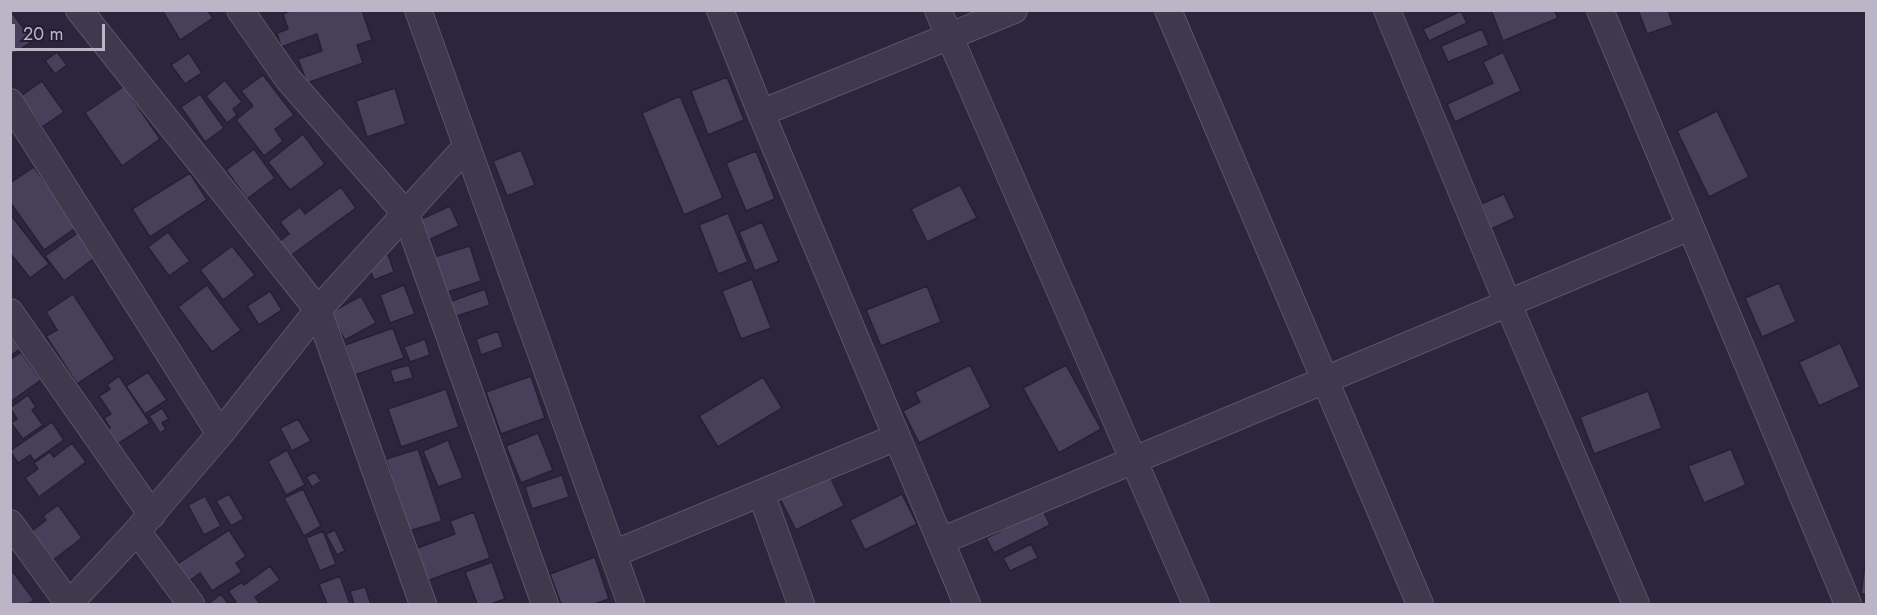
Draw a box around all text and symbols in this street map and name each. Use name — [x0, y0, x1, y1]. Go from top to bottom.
scale bar — [15, 12, 108, 50]
text: 20 m — [23, 21, 63, 47]

